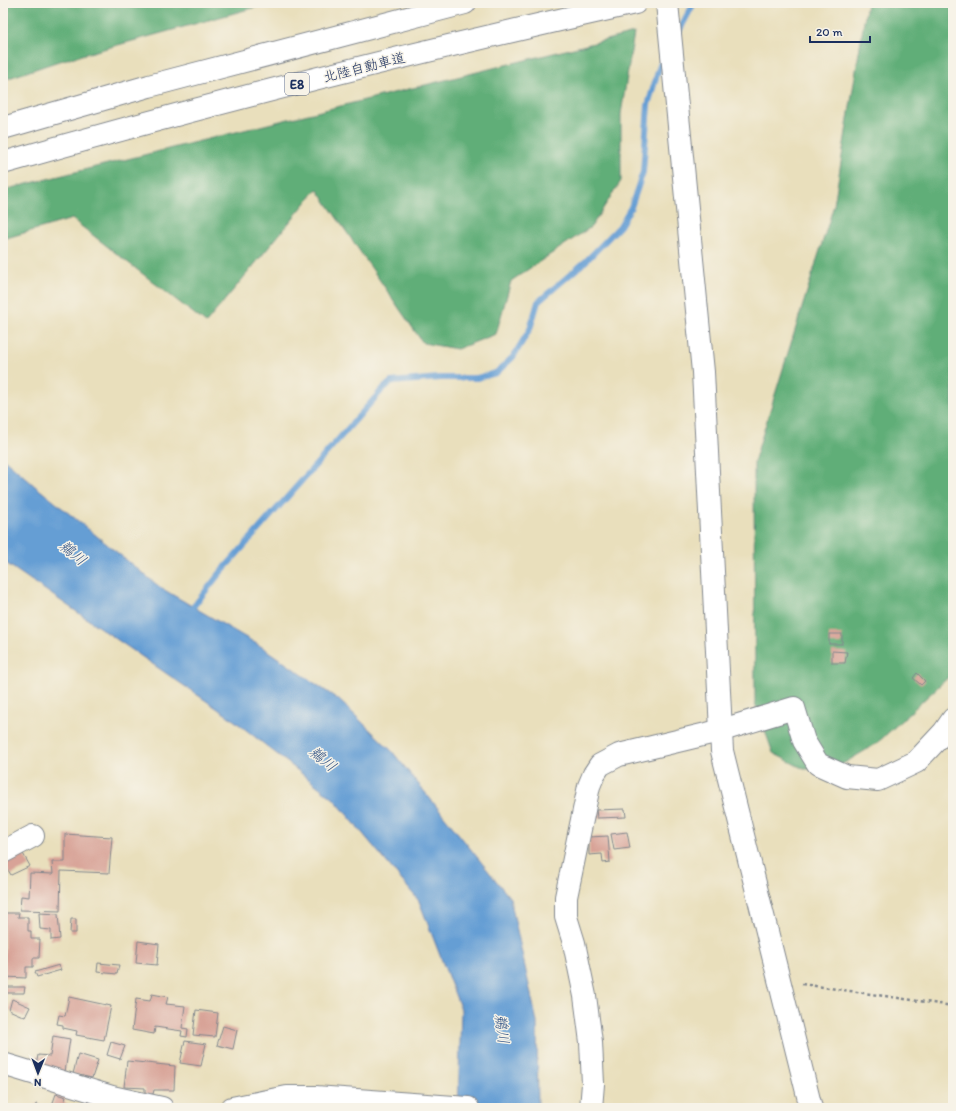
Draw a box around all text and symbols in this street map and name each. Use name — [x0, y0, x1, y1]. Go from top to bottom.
scale bar — [810, 18, 870, 44]
text: 20 m — [816, 25, 843, 39]
street label: 北陸自動車道 — [321, 49, 407, 86]
road number: E8 — [285, 73, 309, 95]
water label: 鵜川 — [56, 536, 90, 570]
water label: 鵜川 — [306, 742, 340, 776]
water label: 鵜川 — [491, 1013, 513, 1045]
north arrow — [18, 1053, 58, 1093]
text: N — [34, 1076, 42, 1089]

